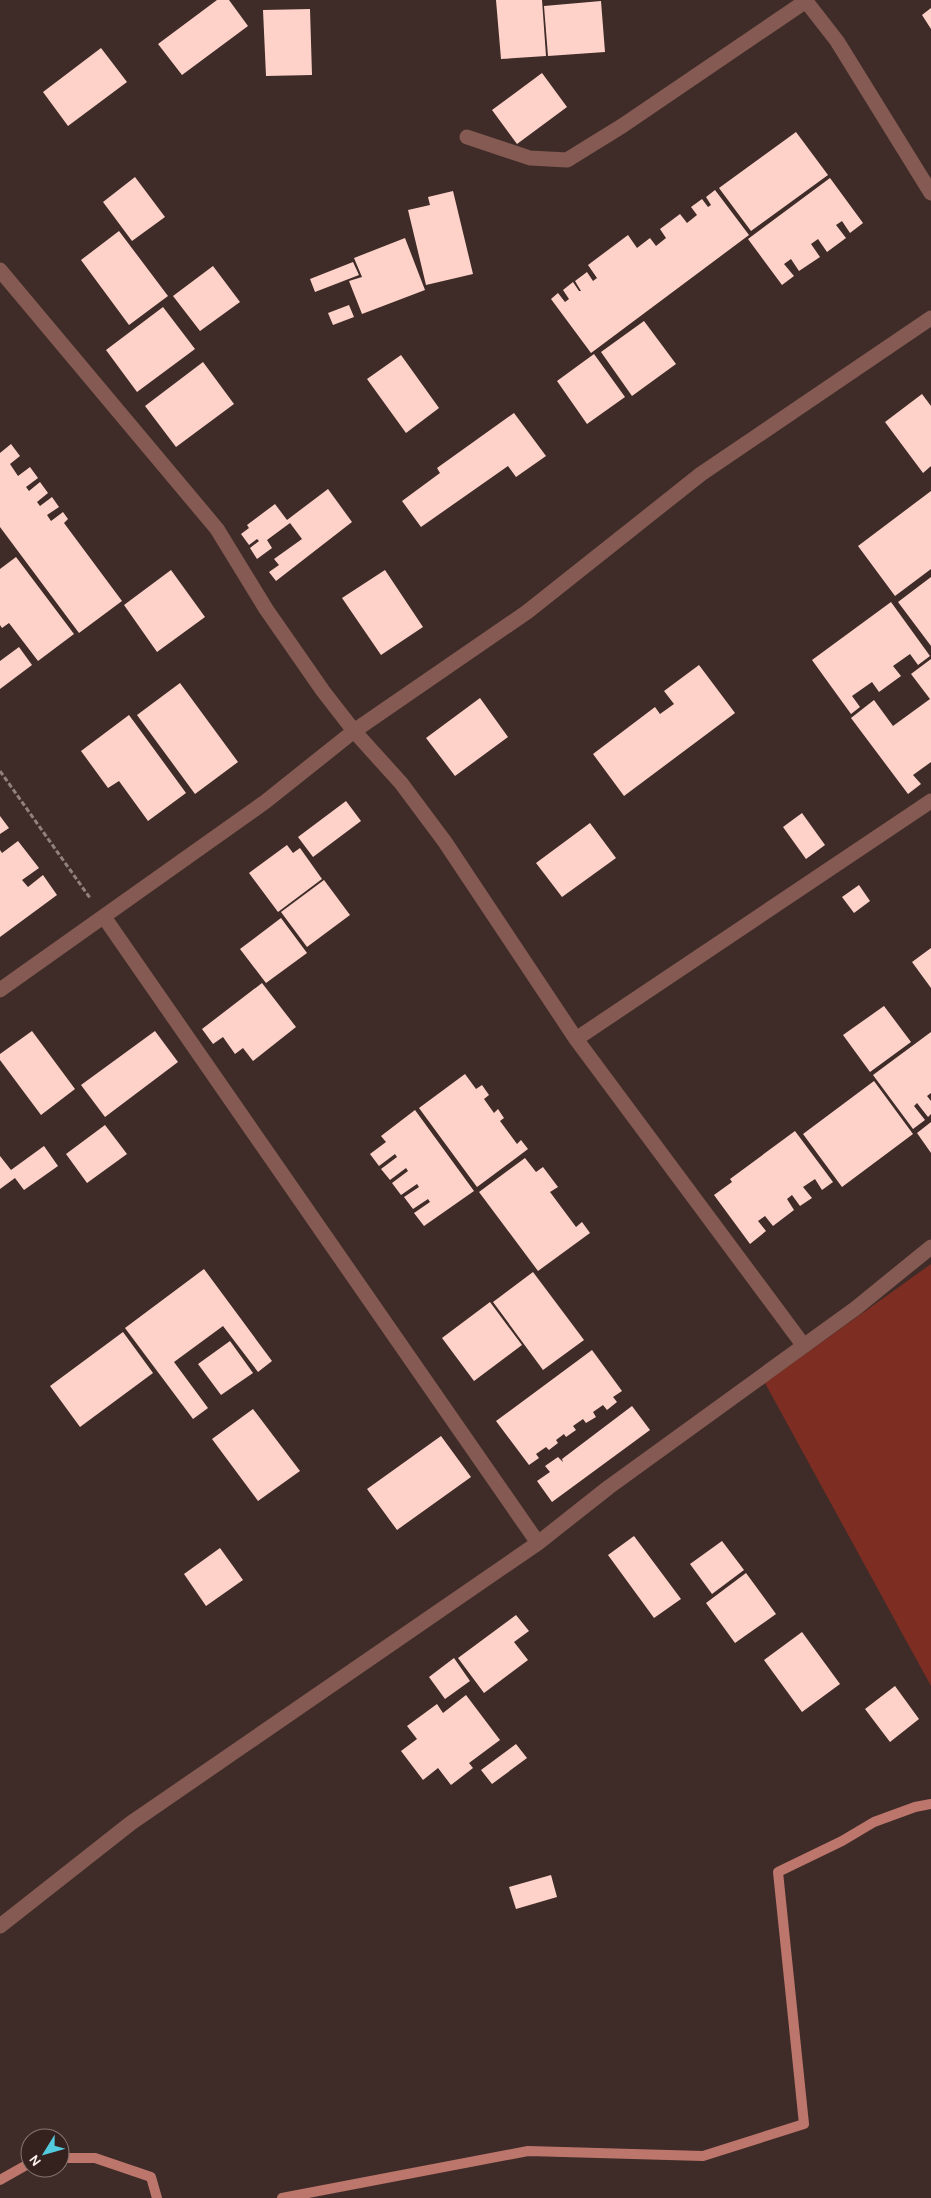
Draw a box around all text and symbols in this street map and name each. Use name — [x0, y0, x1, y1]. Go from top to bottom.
north arrow — [20, 2128, 70, 2178]
text: N — [25, 2151, 45, 2170]

